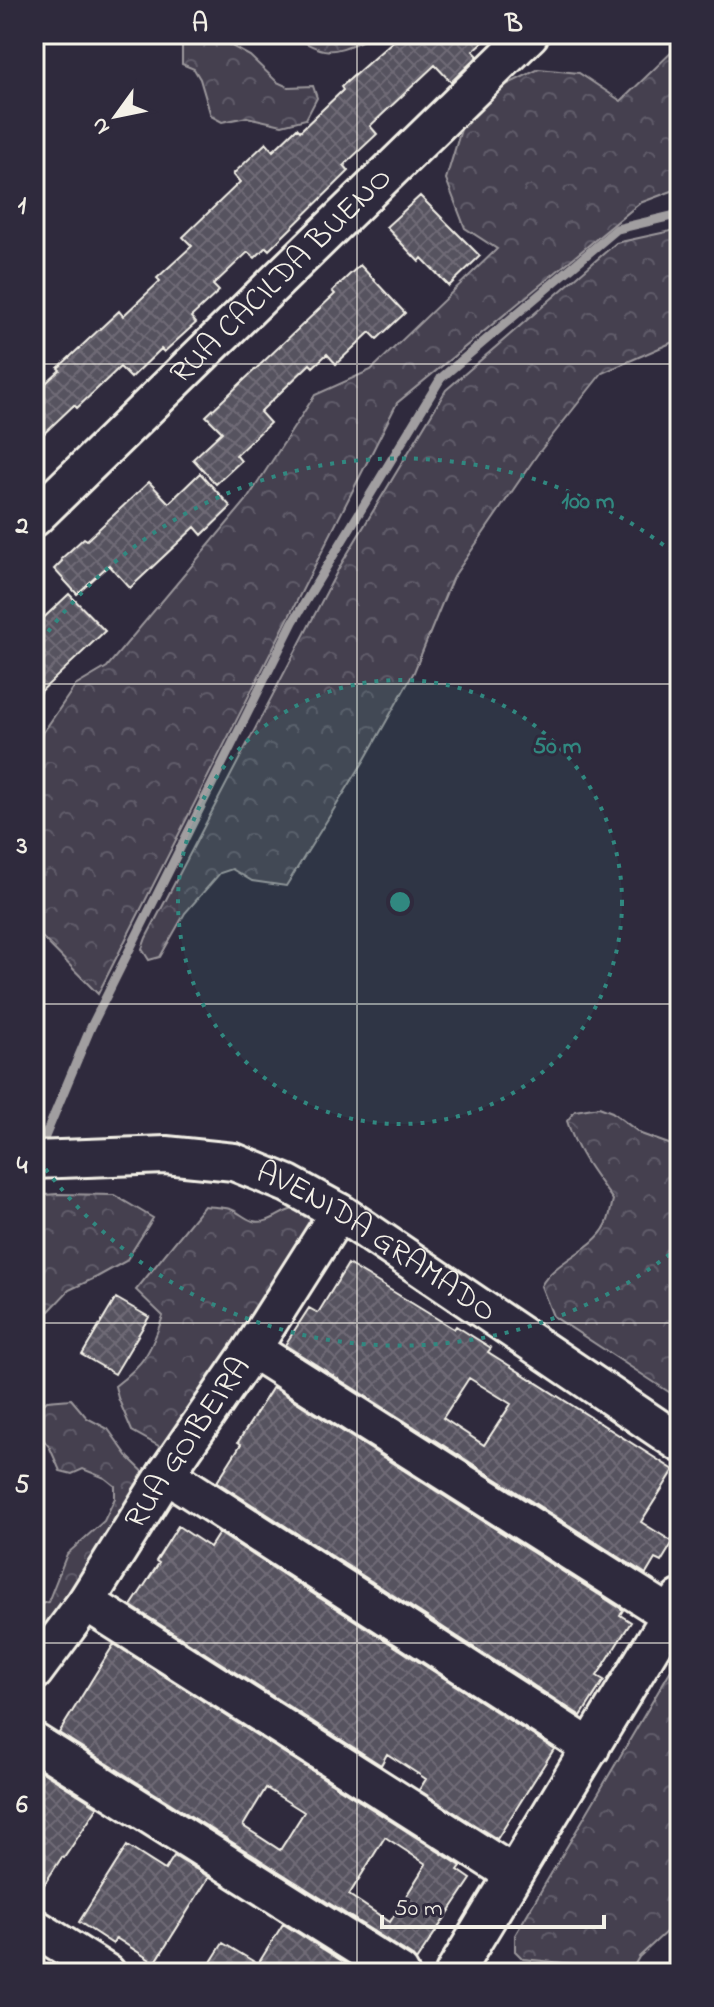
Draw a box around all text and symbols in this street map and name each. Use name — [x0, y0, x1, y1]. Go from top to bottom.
text: A — [192, 6, 208, 44]
text: B — [504, 6, 523, 44]
north arrow — [76, 76, 156, 156]
text: N — [84, 110, 119, 140]
street label: RUA CACILDA BUENO — [160, 157, 404, 396]
text: 1 — [18, 188, 27, 226]
text: 100 m — [562, 485, 615, 520]
text: 2 — [15, 508, 29, 546]
text: 50 m — [533, 730, 582, 765]
text: 3 — [16, 828, 28, 866]
centre of rings — [386, 888, 414, 916]
text: 4 — [17, 1148, 28, 1186]
street label: AVENIDA GRAMADO — [249, 1150, 505, 1335]
street label: RUA GOIBEIRA — [113, 1347, 263, 1539]
text: 5 — [15, 1467, 30, 1505]
text: 6 — [16, 1787, 28, 1825]
scale bar — [382, 1879, 604, 1929]
text: 50 m — [394, 1892, 443, 1927]

